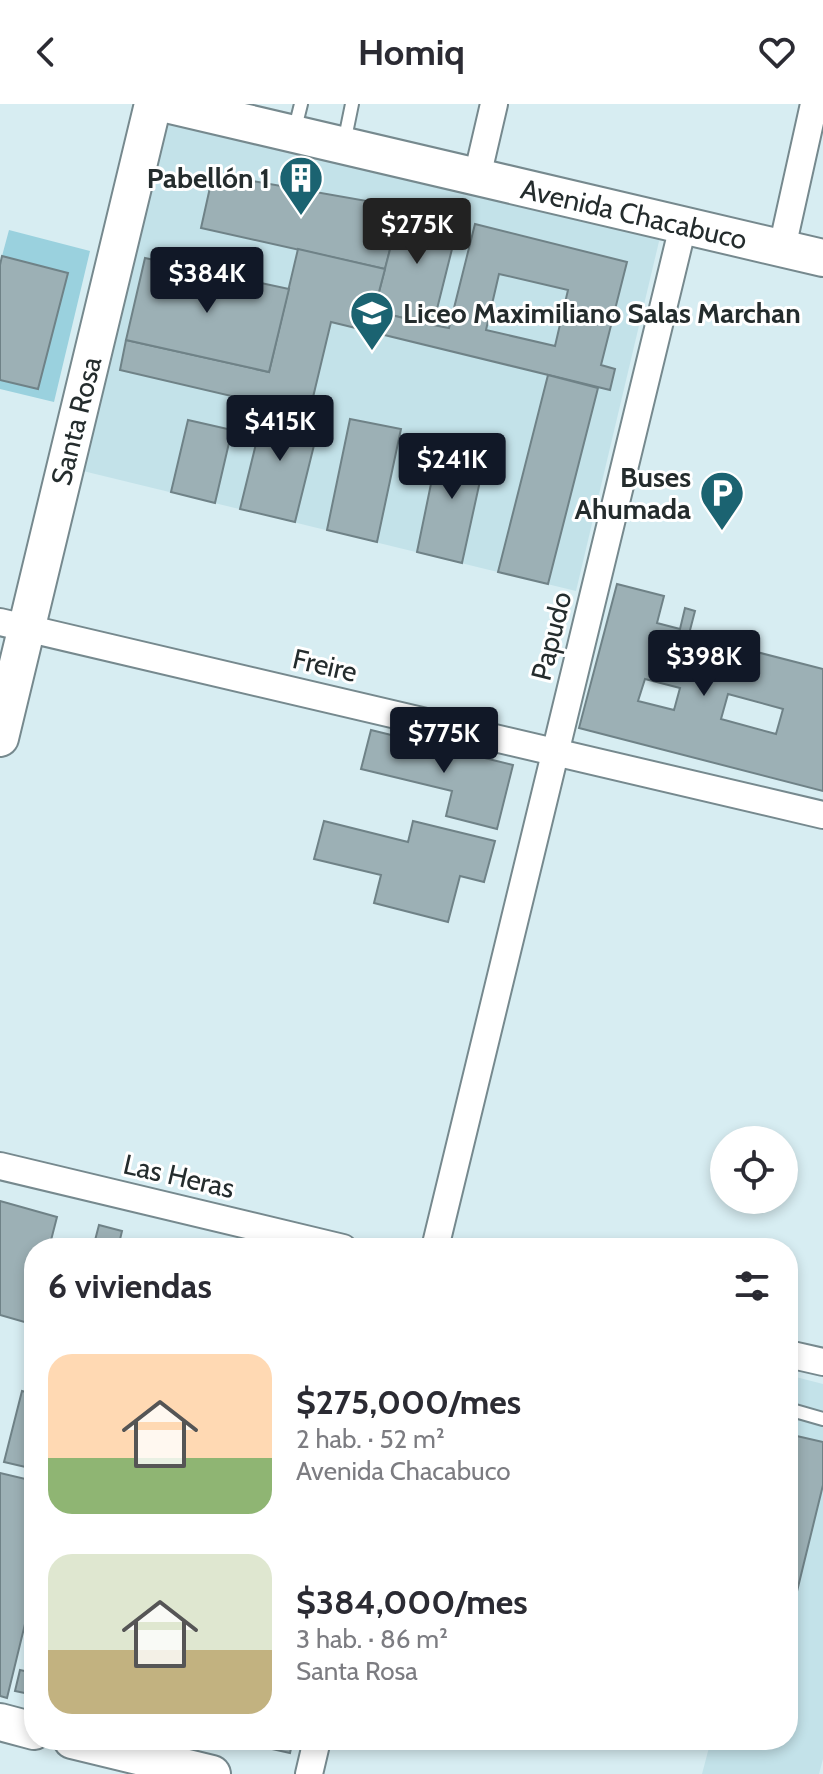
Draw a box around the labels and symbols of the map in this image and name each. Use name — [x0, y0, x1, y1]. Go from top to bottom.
building icon: Pabellón 1 — [277, 154, 325, 217]
place label: Pabellón 1 — [147, 161, 270, 195]
street label: Avenida Chacabuco — [518, 171, 750, 257]
pin: $275K — [361, 198, 473, 266]
pin: $384K — [151, 247, 263, 315]
school or university icon: Liceo Maximiliano Salas Marchan — [348, 289, 396, 352]
place label: Liceo Maximiliano Salas Marchan — [403, 296, 801, 330]
street label: Santa Rosa — [44, 353, 108, 489]
pin: $415K — [224, 395, 336, 463]
pin: $241K — [396, 433, 508, 501]
place label: Buses Ahumada — [575, 460, 691, 526]
parking icon: Buses Ahumada — [698, 469, 746, 532]
street label: Papudo — [524, 588, 578, 684]
pin: $398K — [648, 630, 760, 698]
street label: Freire — [290, 641, 360, 689]
pin: $775K — [388, 707, 500, 775]
street label: Las Heras — [120, 1147, 238, 1205]

